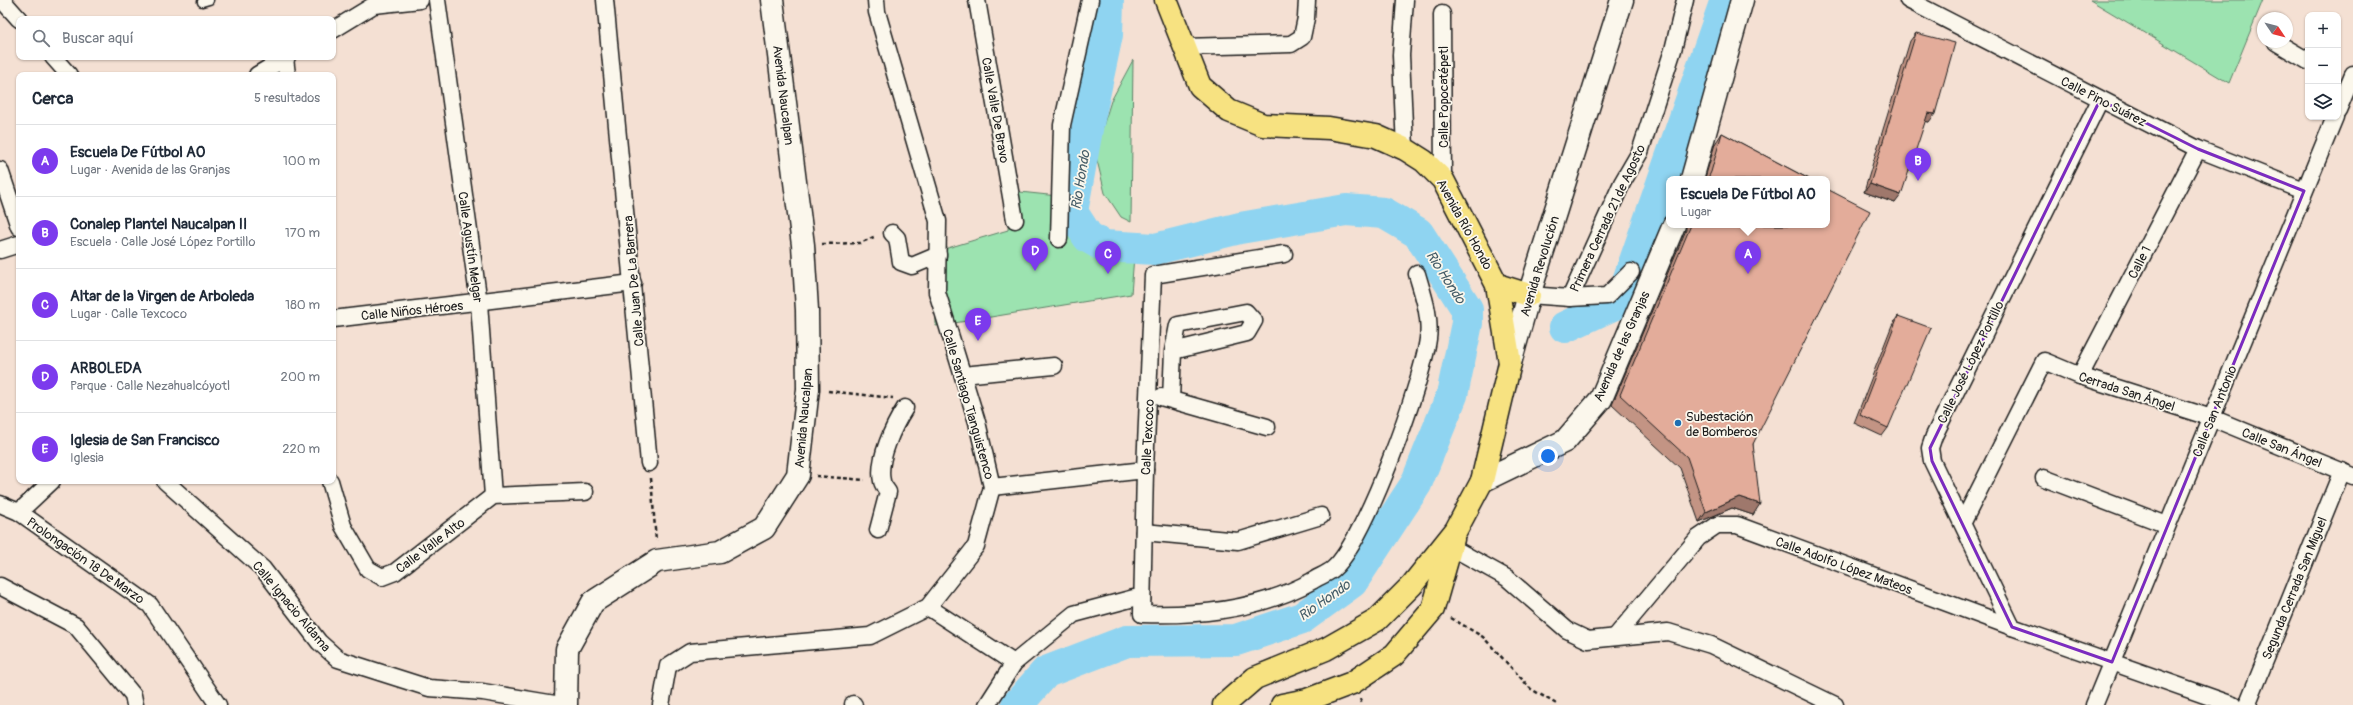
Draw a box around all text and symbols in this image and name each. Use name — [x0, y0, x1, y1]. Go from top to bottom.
north arrow — [2257, 12, 2293, 48]
map controls — [2305, 12, 2341, 120]
button: + — [2305, 12, 2341, 48]
search box — [16, 16, 336, 60]
icon: search — [30, 27, 52, 49]
text: Buscar aquí — [62, 29, 134, 48]
street label: Avenida Naucalpan — [769, 44, 797, 146]
street label: Calle Popocatépetl — [1436, 46, 1452, 148]
button: − — [2305, 48, 2341, 84]
street label: Calle Valle De Bravo — [978, 56, 1012, 164]
street label: Calle Pino Suárez — [2058, 73, 2149, 130]
button: layers — [2305, 84, 2341, 120]
text: Cerca — [32, 88, 73, 109]
text: 5 resultados — [254, 90, 320, 106]
street label: Primera Cerrada 21 de Agosto — [1567, 142, 1649, 295]
text: Escuela De Fútbol AO — [70, 143, 205, 162]
water label: Rio Hondo — [1067, 148, 1094, 211]
pin: B — [1905, 148, 1931, 181]
text: A — [41, 153, 49, 169]
text: 100 m — [283, 153, 320, 169]
text: Lugar · Avenida de las Granjas — [70, 162, 230, 178]
street label: Avenida Río Hondo — [1433, 176, 1496, 273]
popup — [1666, 176, 1830, 228]
text: Escuela De Fútbol AO — [1680, 185, 1816, 204]
street label: Calle Agustín Melgar — [454, 191, 486, 304]
text: Lugar — [1680, 204, 1711, 220]
street label: Avenida Revolución — [1517, 214, 1563, 319]
text: Conalep Plantel Naucalpan II — [70, 215, 247, 234]
street label: Calle Juan De La Barrera — [620, 215, 648, 347]
text: B — [41, 225, 49, 241]
text: 170 m — [285, 225, 320, 241]
text: Escuela · Calle José López Portillo — [70, 234, 255, 250]
pin: D — [1022, 238, 1048, 271]
pin: C — [1095, 241, 1121, 274]
pin: A — [1735, 241, 1761, 274]
street label: Calle 1 — [2125, 243, 2155, 281]
water label: Rio Hondo — [1422, 248, 1470, 308]
text: Altar de la Virgen de Arboleda — [70, 287, 254, 306]
street label: Avenida de las Granjas — [1590, 289, 1654, 404]
text: C — [41, 297, 49, 313]
text: 180 m — [285, 297, 320, 313]
street label: Calle Niños Héroes — [360, 298, 464, 324]
street label: Calle José López Portillo — [1934, 299, 2008, 426]
text: Lugar · Calle Texcoco — [70, 306, 187, 322]
pin: E — [965, 308, 991, 341]
street label: Calle Santiago Tianguistenco — [939, 327, 997, 481]
text: ARBOLEDA — [70, 359, 142, 378]
street label: Calle San Antonio — [2189, 363, 2241, 459]
street label: Avenida Naucalpan — [792, 367, 816, 469]
text: D — [41, 369, 49, 385]
text: 200 m — [281, 369, 320, 385]
street label: Cerrada San Ángel — [2076, 369, 2177, 415]
text: Parque · Calle Nezahualcóyotl — [70, 378, 230, 394]
street label: Calle Texcoco — [1138, 399, 1158, 475]
place label: Subestación de Bomberos — [1686, 409, 1757, 440]
marker: Subestación de Bomberos — [1673, 418, 1683, 428]
street label: Calle San Ángel — [2239, 425, 2324, 471]
text: Iglesia de San Francisco — [70, 431, 220, 450]
text: E — [42, 441, 48, 457]
text: 220 m — [282, 441, 320, 457]
your location — [1538, 446, 1558, 466]
text: Iglesia — [70, 450, 104, 466]
street label: Prolongación 18 De Marzo — [23, 514, 147, 608]
street label: Calle Valle Alto — [393, 515, 468, 577]
street label: Segunda Cerrada San Miguel — [2259, 515, 2331, 662]
street label: Calle Adolfo López Mateos — [1773, 534, 1914, 598]
street label: Calle Ignacio Aldama — [249, 558, 334, 655]
water label: Rio Hondo — [1295, 576, 1355, 624]

